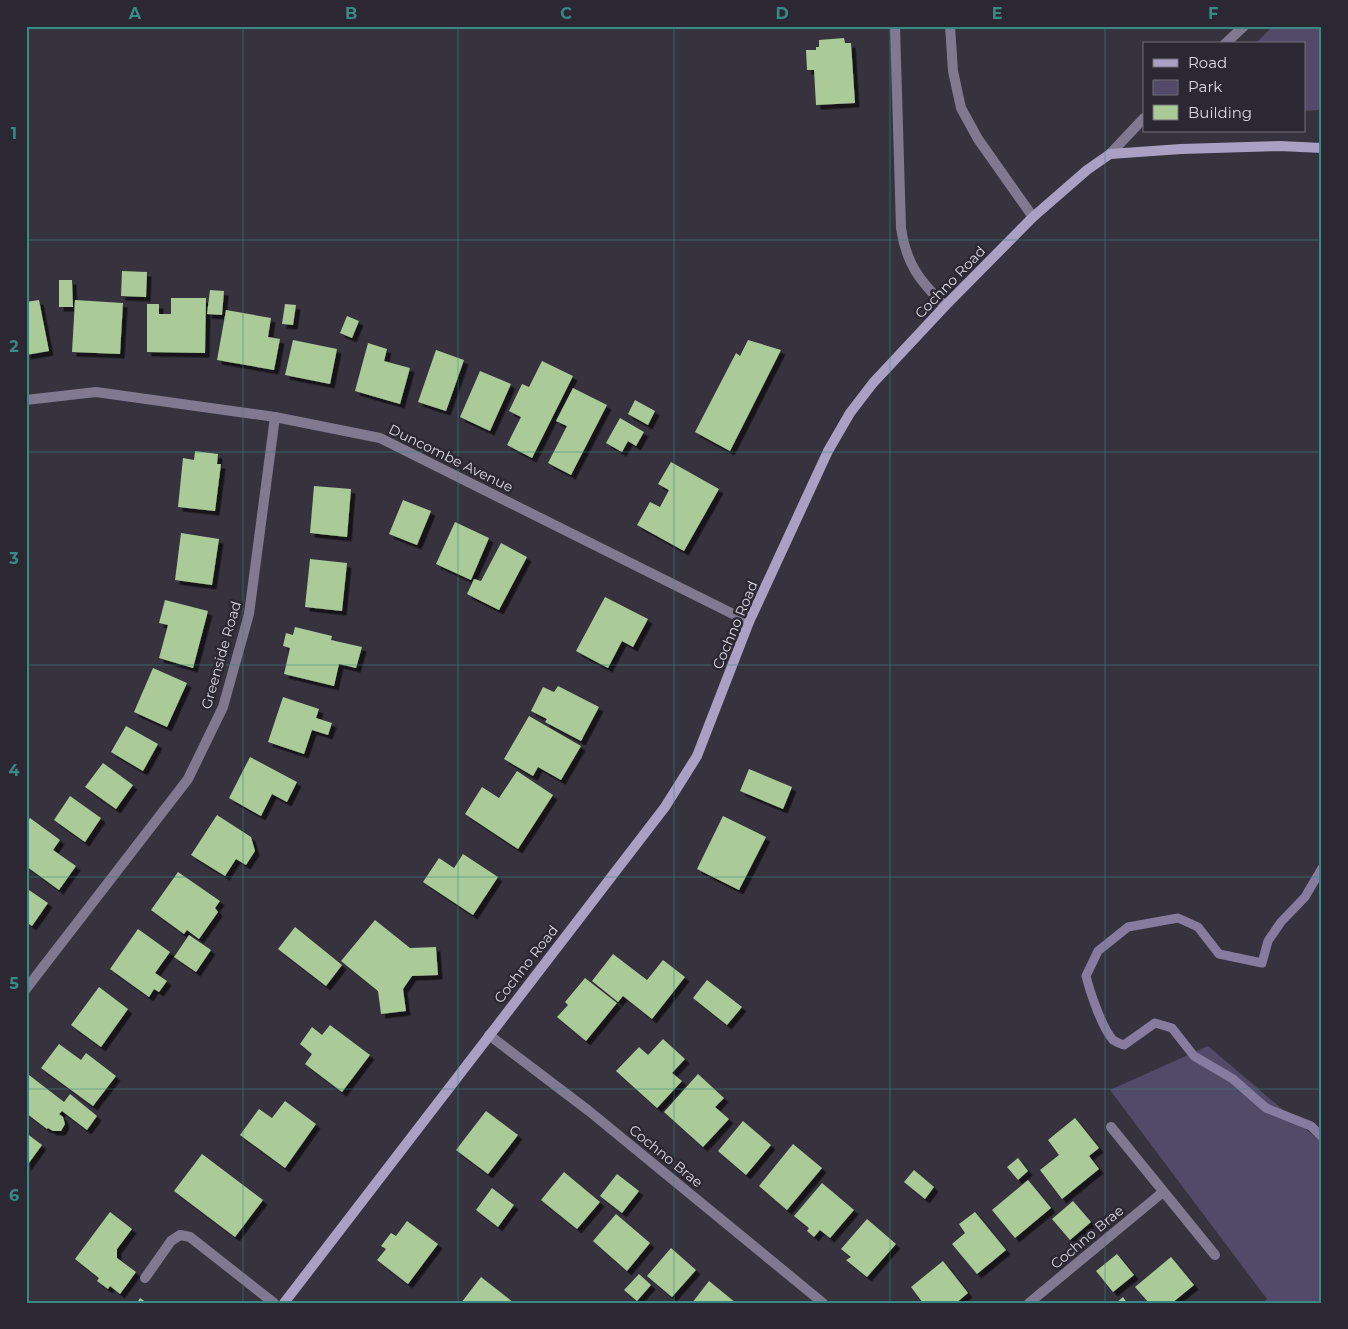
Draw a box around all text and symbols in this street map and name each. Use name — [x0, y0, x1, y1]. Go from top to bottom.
text: A — [128, 4, 142, 23]
text: B — [345, 4, 357, 23]
text: C — [560, 4, 572, 23]
text: D — [775, 4, 789, 23]
text: E — [992, 4, 1002, 23]
text: F — [1208, 4, 1218, 23]
legend — [1143, 42, 1306, 132]
text: Road — [1188, 53, 1227, 72]
text: Park — [1188, 77, 1222, 96]
text: Building — [1188, 103, 1252, 122]
text: 1 — [11, 124, 17, 143]
street label: Cochno Road — [911, 242, 989, 322]
text: 2 — [9, 337, 19, 356]
street label: Duncombe Avenue — [386, 420, 516, 496]
text: 3 — [8, 549, 19, 568]
street label: Cochno Road — [708, 578, 762, 672]
street label: Greenside Road — [197, 599, 245, 711]
text: 4 — [8, 761, 20, 780]
street label: Cochno Road — [490, 921, 562, 1007]
text: 5 — [9, 974, 19, 993]
street label: Cochno Brae — [625, 1121, 707, 1191]
text: 6 — [9, 1186, 19, 1205]
street label: Cochno Brae — [1047, 1201, 1127, 1273]

